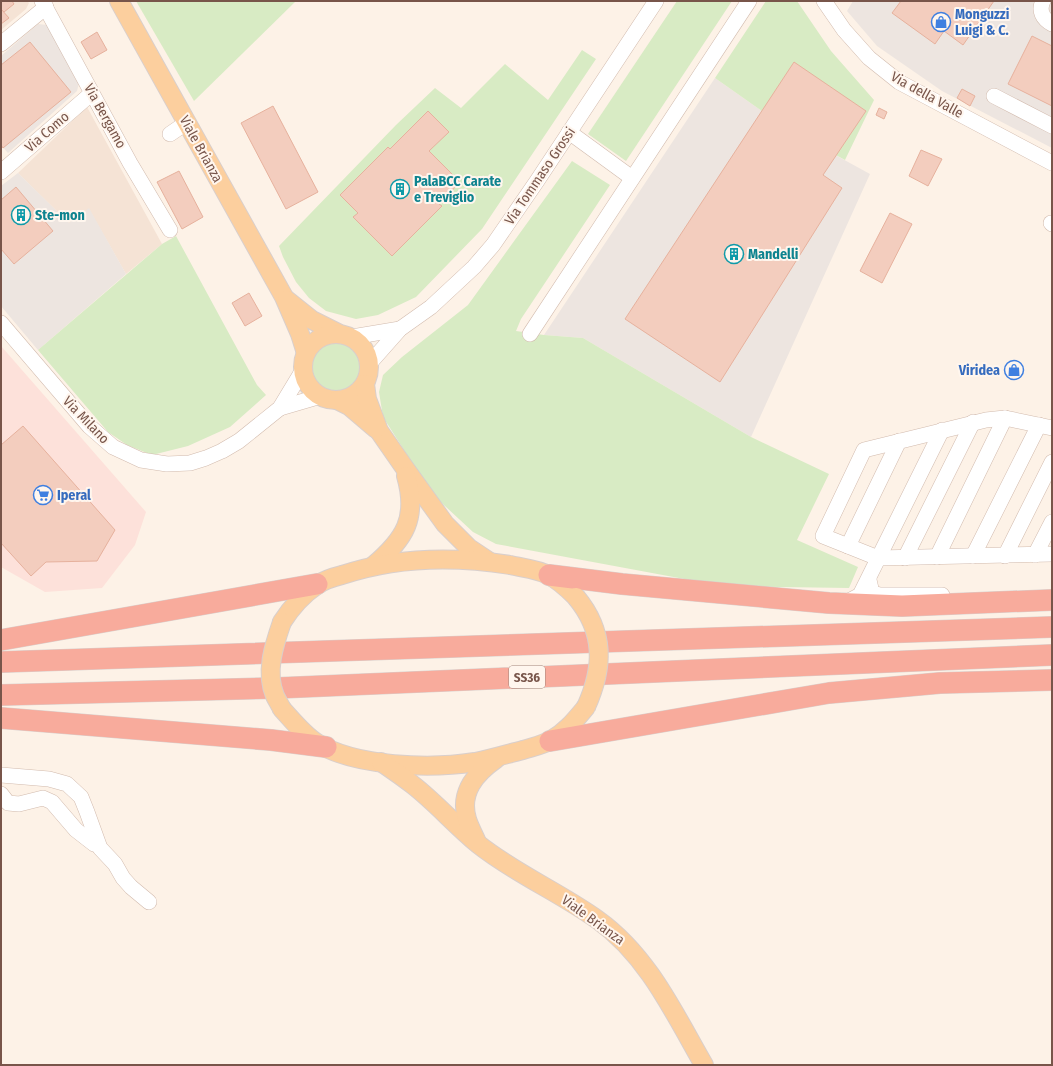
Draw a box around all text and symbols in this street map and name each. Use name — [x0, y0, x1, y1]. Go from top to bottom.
place label: Monguzzi Luigi & C. — [955, 6, 1010, 39]
shop icon: Monguzzi Luigi & C. — [930, 11, 952, 33]
street label: Via della Valle — [888, 68, 966, 122]
street label: Via Bergamo — [80, 81, 130, 151]
street label: Via Como — [21, 108, 73, 156]
street label: Viale Brianza — [176, 113, 226, 185]
street label: Via Tommaso Grossi — [501, 124, 579, 228]
place label: PalaBCC Carate e Treviglio — [414, 173, 501, 206]
building icon: PalaBCC Carate e Treviglio — [389, 178, 411, 200]
building icon: Ste-mon — [10, 204, 32, 226]
place label: Ste-mon — [35, 207, 85, 224]
building icon: Mandelli — [723, 243, 745, 265]
place label: Mandelli — [748, 246, 799, 263]
shop icon: Viridea — [1003, 359, 1025, 381]
place label: Viridea — [958, 362, 1000, 379]
street label: Via Milano — [59, 393, 113, 447]
supermarket icon: Iperal — [32, 484, 54, 506]
place label: Iperal — [57, 487, 91, 504]
road number: SS36 — [509, 666, 545, 688]
street label: Viale Brianza — [558, 891, 628, 949]

